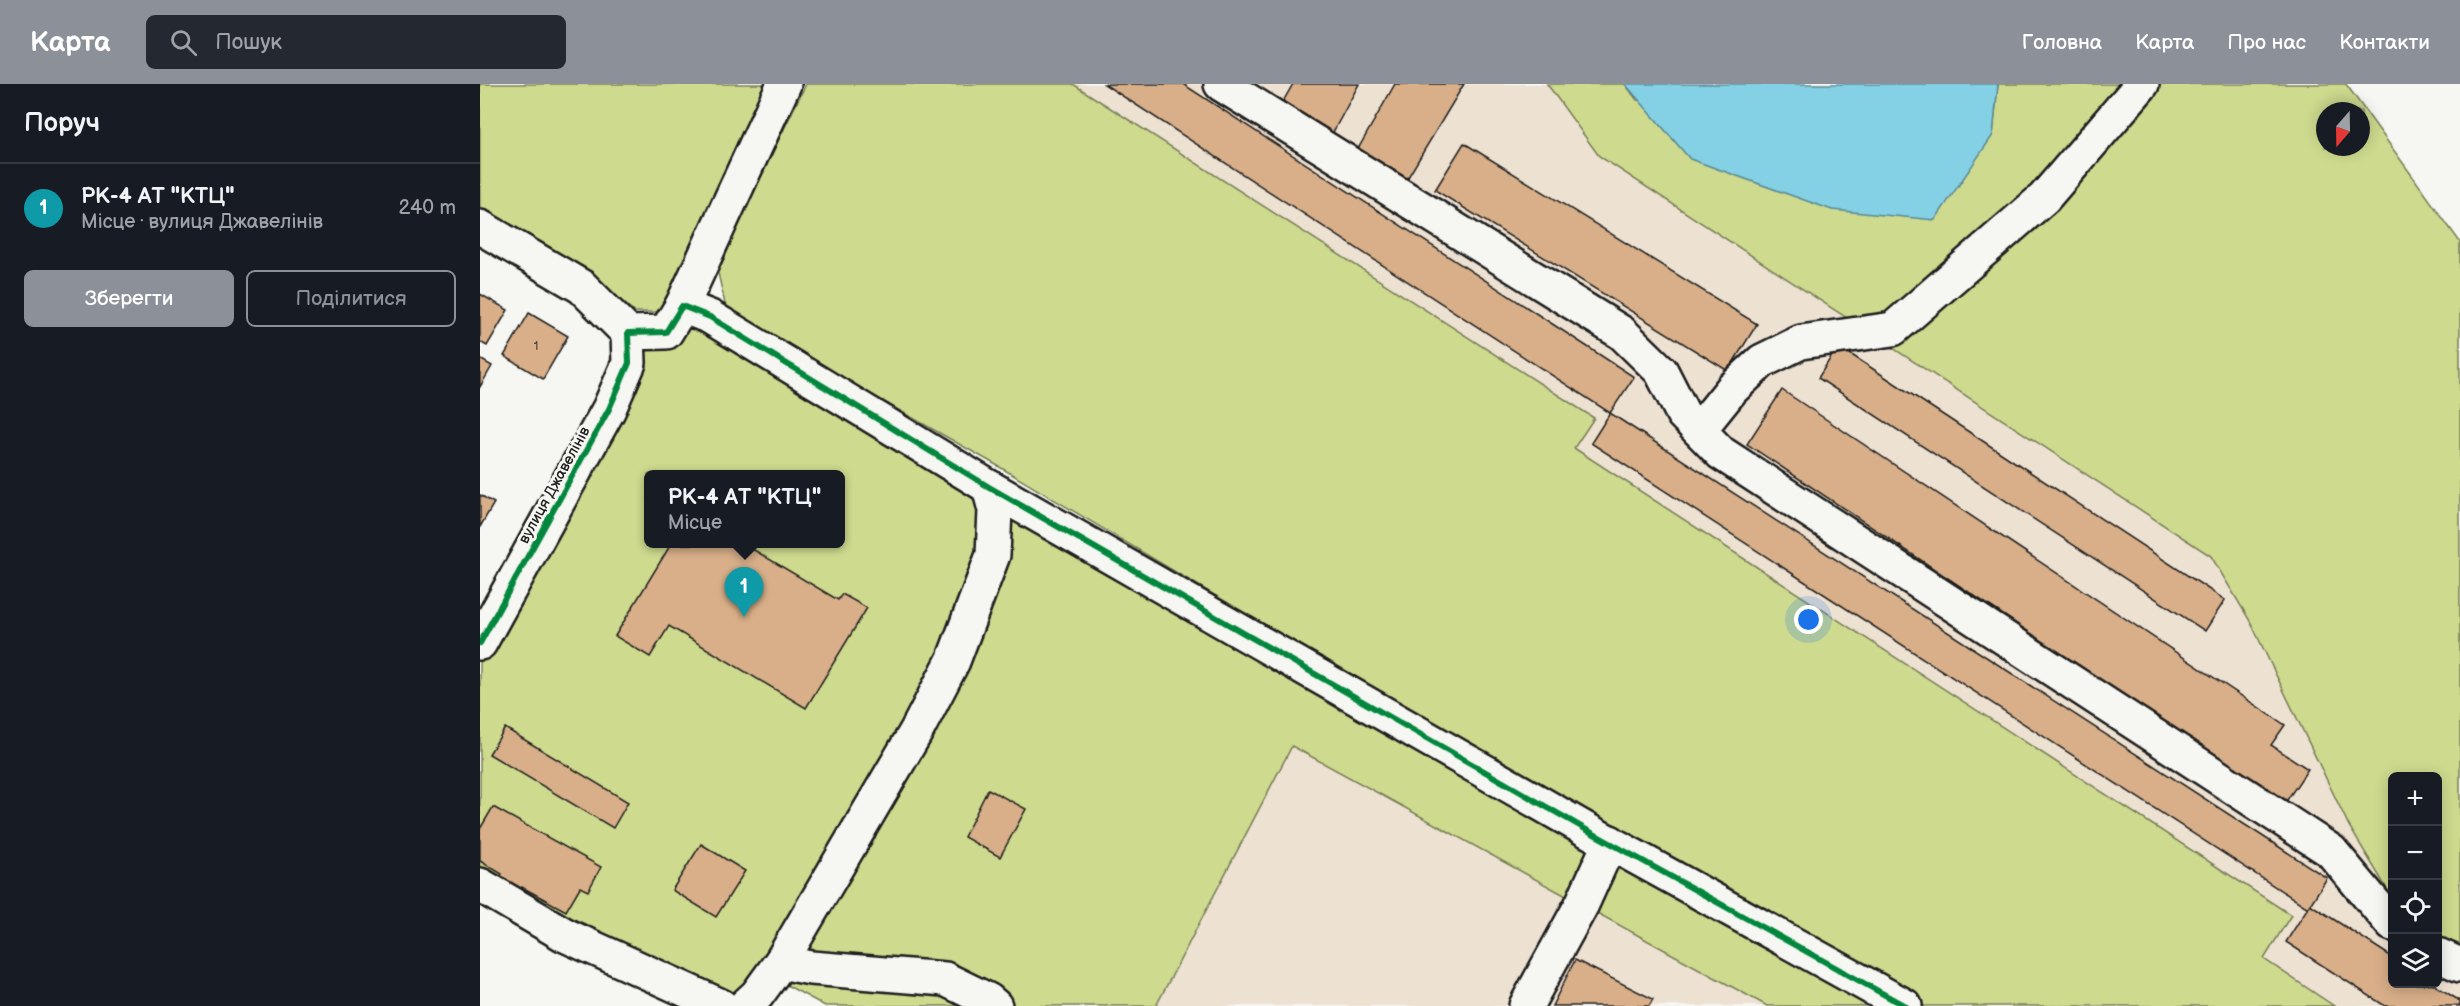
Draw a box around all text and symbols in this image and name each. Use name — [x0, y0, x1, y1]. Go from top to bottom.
search box — [146, 15, 566, 69]
text: Карта — [30, 26, 110, 59]
icon: search — [167, 26, 200, 59]
text: Пошук — [215, 29, 282, 56]
text: Головна — [2022, 30, 2102, 55]
text: Карта — [2135, 30, 2194, 55]
text: Про нас — [2227, 30, 2306, 55]
text: Контакти — [2339, 30, 2430, 55]
north arrow — [2316, 102, 2370, 156]
text: Поруч — [24, 108, 100, 139]
text: РК-4 АТ "КТЦ" — [81, 183, 235, 210]
text: 1 — [39, 196, 48, 220]
text: 240 m — [399, 196, 456, 220]
text: Місце · вулиця Джавелінів — [81, 210, 323, 234]
button: Зберегти — [24, 270, 234, 327]
button: Поділитися — [246, 270, 456, 327]
house number: 1 — [534, 339, 538, 354]
street label: вулиця Джавелінів — [514, 423, 595, 547]
popup — [644, 470, 845, 548]
text: РК-4 АТ "КТЦ" — [668, 484, 821, 511]
text: Місце — [668, 511, 722, 535]
pin: 1 — [724, 568, 764, 617]
your location — [1794, 605, 1823, 634]
map controls — [2388, 772, 2442, 988]
button: + — [2388, 772, 2442, 826]
button: − — [2388, 826, 2442, 880]
button: locate — [2388, 880, 2442, 934]
button: layers — [2388, 934, 2442, 988]

